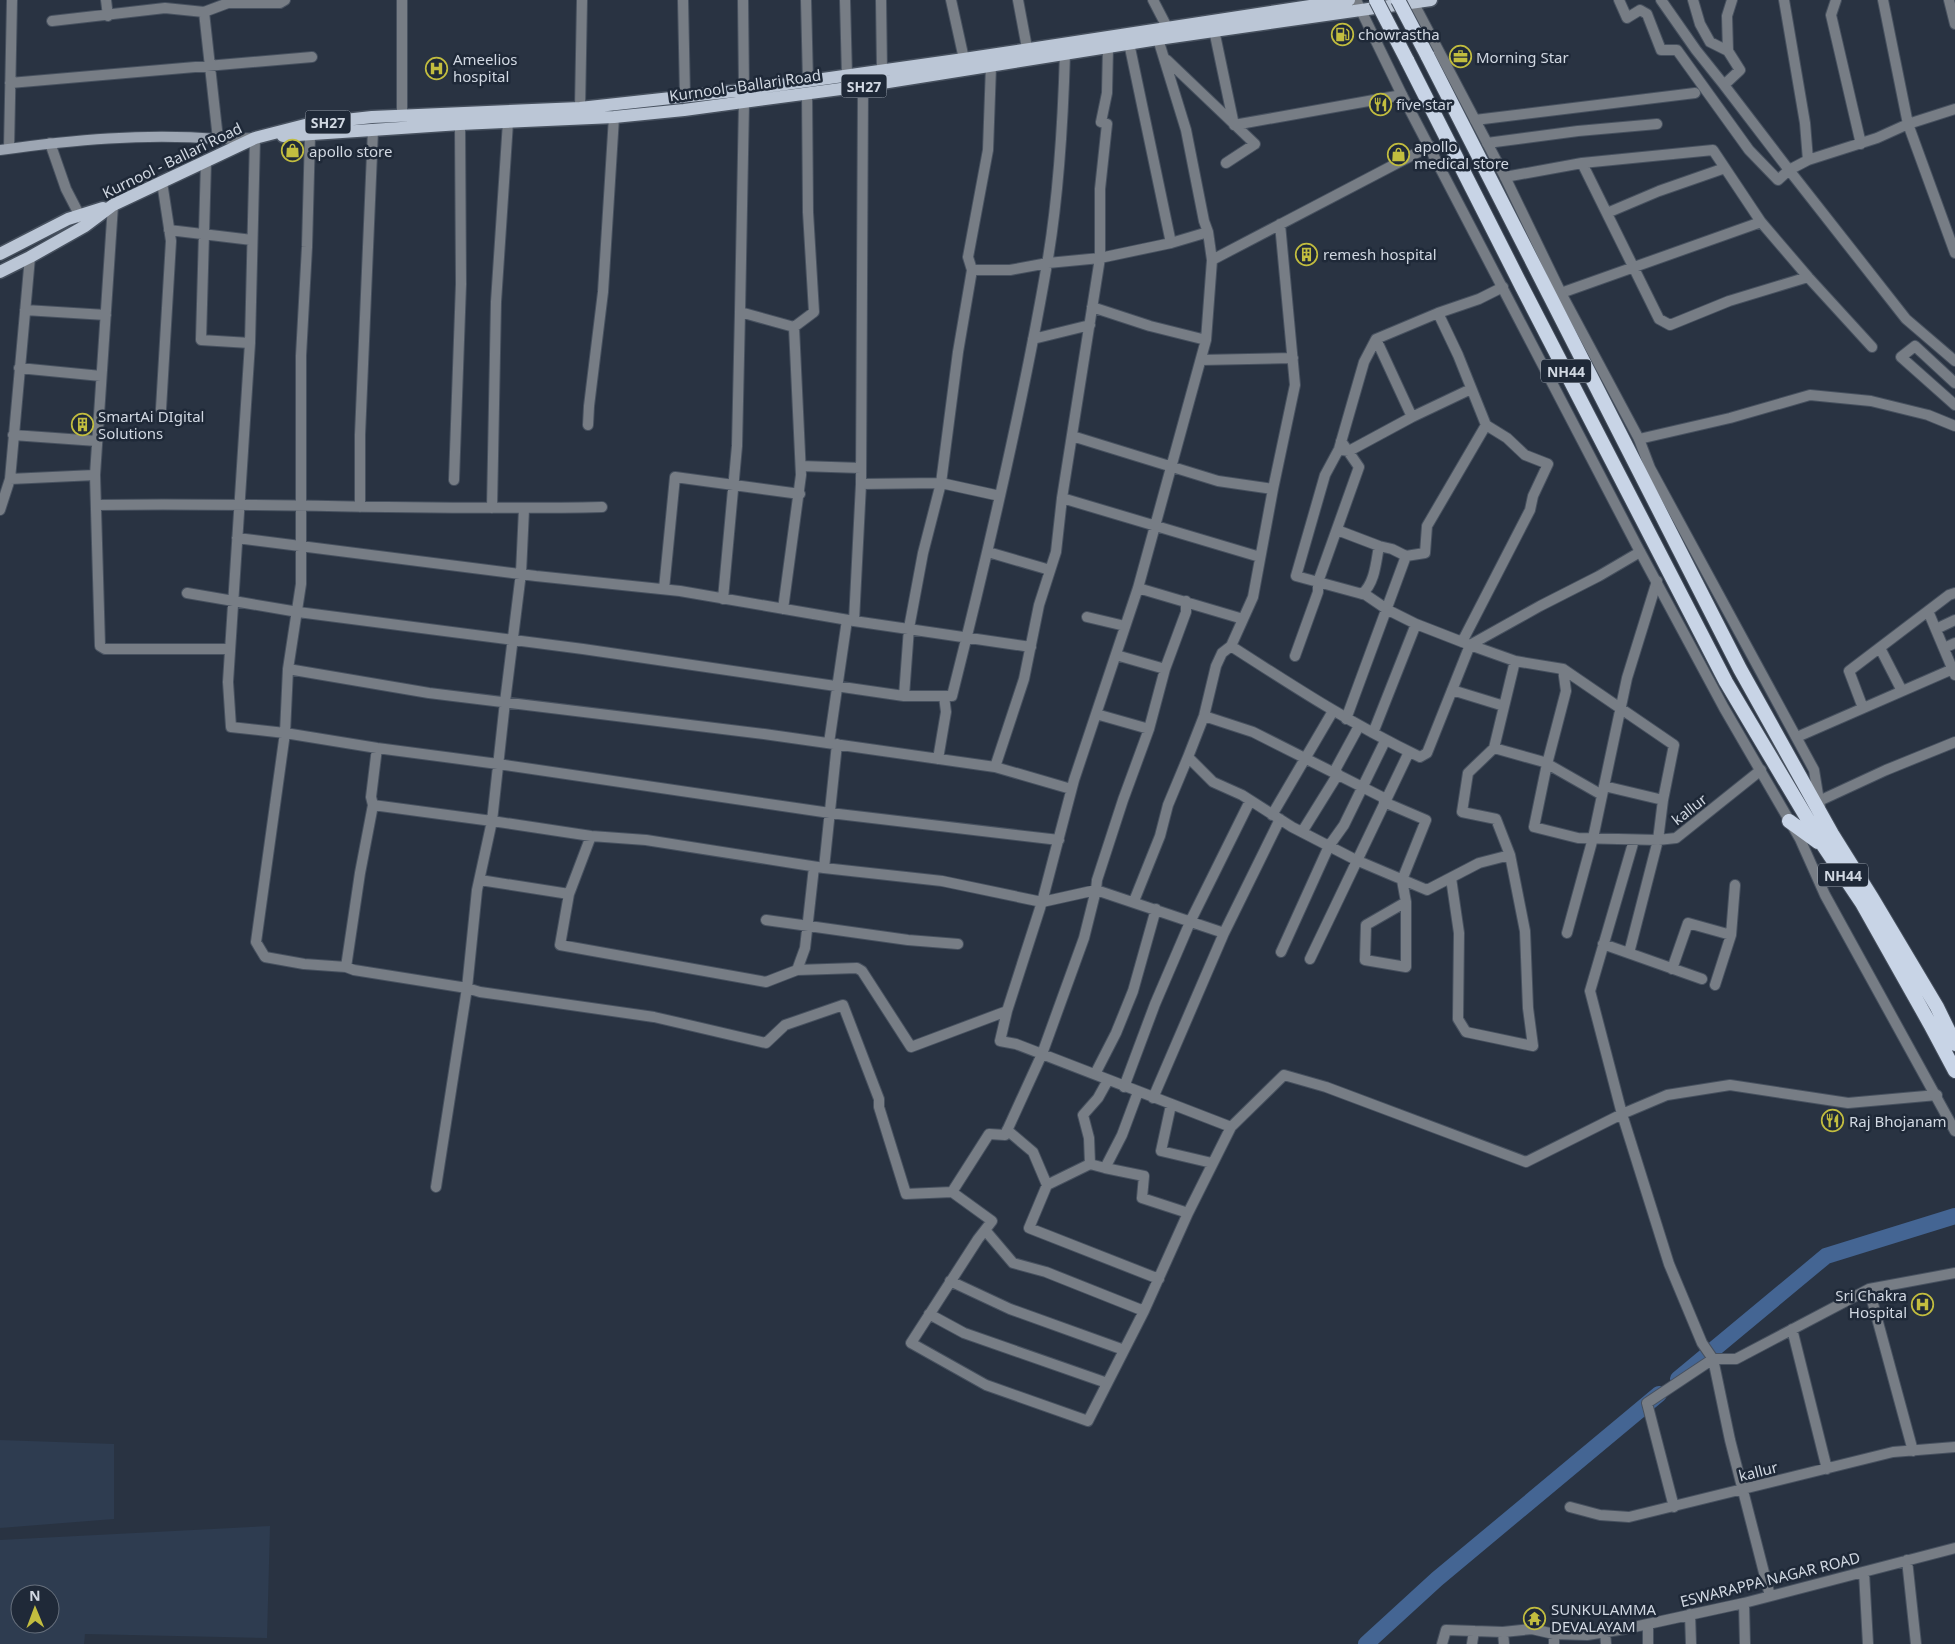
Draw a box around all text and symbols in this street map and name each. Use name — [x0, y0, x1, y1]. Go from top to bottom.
fuel station icon: chowrastha — [1330, 22, 1354, 46]
place label: chowrastha — [1358, 24, 1440, 44]
office icon: Morning Star — [1448, 45, 1472, 69]
place label: Morning Star — [1476, 47, 1569, 67]
place label: Ameelios hospital — [453, 49, 518, 86]
hospital icon: Ameelios hospital — [425, 56, 449, 80]
street label: Kurnool - Ballari Road — [668, 64, 822, 106]
road number: SH27 — [842, 74, 886, 98]
restaurant icon: five star — [1368, 92, 1392, 116]
place label: five star — [1396, 94, 1452, 114]
road number: SH27 — [306, 110, 350, 134]
street label: Kurnool - Ballari Road — [99, 117, 245, 203]
place label: apollo medical store — [1414, 136, 1509, 173]
shop icon: apollo store — [281, 139, 305, 163]
place label: apollo store — [309, 141, 392, 161]
shop icon: apollo medical store — [1386, 143, 1410, 167]
building icon: remesh hospital — [1295, 242, 1319, 266]
place label: remesh hospital — [1323, 244, 1437, 264]
road number: NH44 — [1541, 360, 1591, 382]
place label: SmartAi DIgital Solutions — [98, 406, 204, 443]
building icon: SmartAi DIgital Solutions — [70, 413, 94, 437]
street label: kallur — [1667, 789, 1711, 829]
road number: NH44 — [1818, 864, 1868, 886]
restaurant icon: Raj Bhojanam — [1821, 1109, 1845, 1133]
place label: Raj Bhojanam — [1849, 1111, 1947, 1131]
place label: Sri Chakra Hospital — [1835, 1285, 1907, 1322]
hospital icon: Sri Chakra Hospital — [1911, 1292, 1935, 1316]
street label: kallur — [1736, 1457, 1780, 1485]
street label: ESWARAPPA NAGAR ROAD — [1678, 1547, 1862, 1611]
north arrow — [10, 1584, 60, 1634]
text: N — [29, 1586, 41, 1605]
place label: SUNKULAMMA DEVALAYAM — [1551, 1599, 1657, 1636]
temple icon: SUNKULAMMA DEVALAYAM — [1523, 1606, 1547, 1630]

